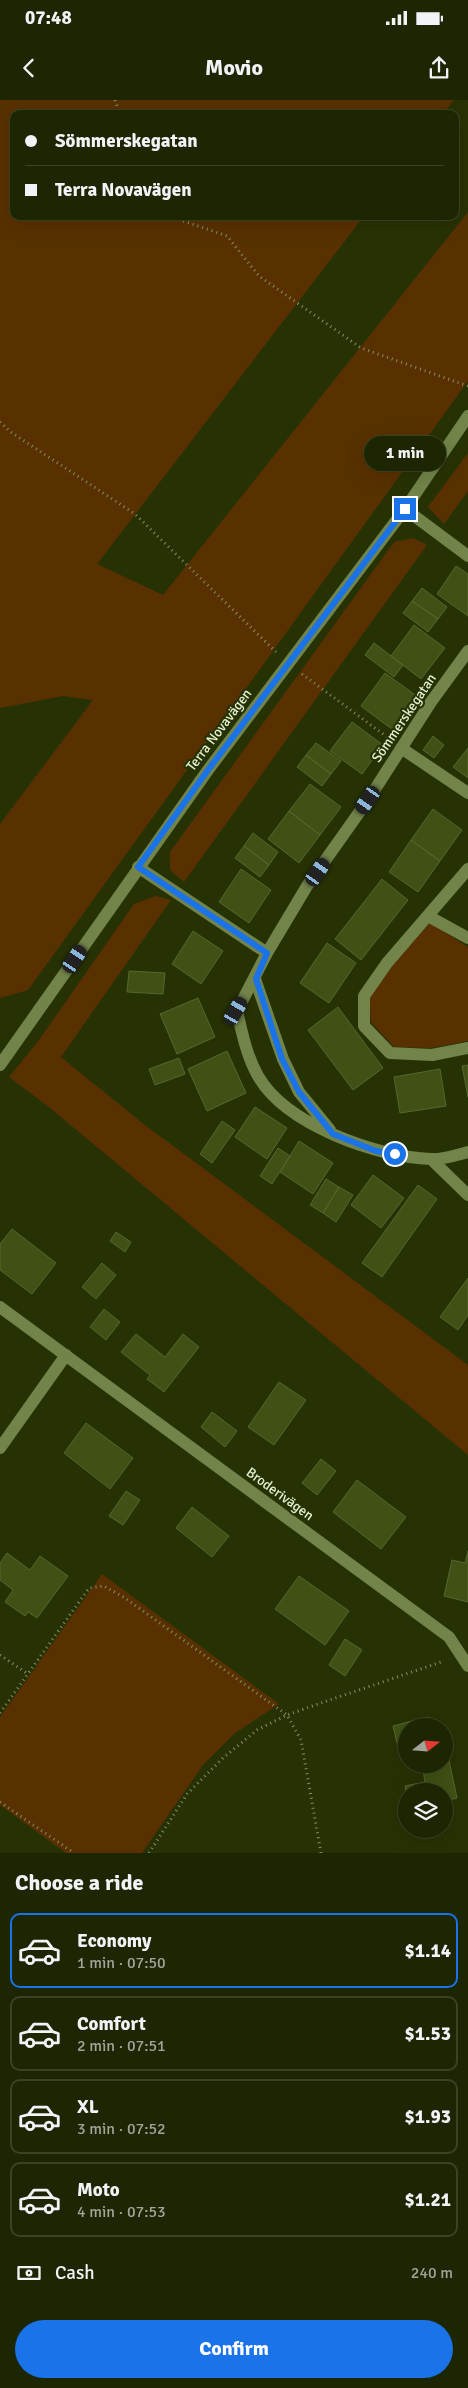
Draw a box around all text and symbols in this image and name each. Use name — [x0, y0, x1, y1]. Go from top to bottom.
text: 07:48 — [25, 6, 72, 30]
icon: back — [15, 54, 43, 82]
text: Movio — [205, 54, 263, 81]
icon: share — [425, 54, 453, 82]
text: Sömmerskegatan — [55, 129, 198, 153]
text: Terra Novavägen — [55, 178, 192, 202]
callout: 1 min — [364, 436, 446, 472]
text: 1 min — [386, 443, 424, 463]
route end — [394, 498, 416, 520]
street label: Sömmerskegatan — [368, 670, 440, 766]
street label: Terra Novavägen — [183, 686, 255, 774]
car — [353, 783, 382, 817]
car — [303, 855, 332, 889]
car — [60, 942, 89, 976]
car — [222, 994, 249, 1028]
route start — [384, 1143, 406, 1165]
street label: Broderivägen — [243, 1464, 317, 1524]
north arrow — [398, 1718, 452, 1772]
map controls — [398, 1718, 453, 1838]
button: layers — [398, 1783, 453, 1838]
text: Choose a ride — [15, 1869, 143, 1896]
icon: car — [17, 1928, 62, 1973]
text: Economy — [77, 1929, 151, 1953]
text: $1.14 — [405, 1939, 451, 1963]
text: 1 min · 07:50 — [77, 1953, 166, 1973]
icon: car — [17, 2011, 62, 2056]
text: Comfort — [77, 2012, 146, 2036]
text: $1.53 — [405, 2022, 451, 2046]
text: 2 min · 07:51 — [77, 2036, 166, 2056]
icon: car — [17, 2094, 62, 2139]
text: XL — [77, 2095, 99, 2119]
text: $1.93 — [405, 2105, 451, 2129]
text: 3 min · 07:52 — [77, 2119, 166, 2139]
icon: car — [17, 2177, 62, 2222]
text: Moto — [77, 2178, 120, 2202]
text: $1.21 — [405, 2188, 451, 2212]
text: 4 min · 07:53 — [77, 2202, 166, 2222]
icon: cash — [15, 2259, 43, 2287]
text: Cash — [55, 2261, 95, 2285]
text: 240 m — [411, 2263, 453, 2283]
button: Confirm — [15, 2320, 453, 2378]

